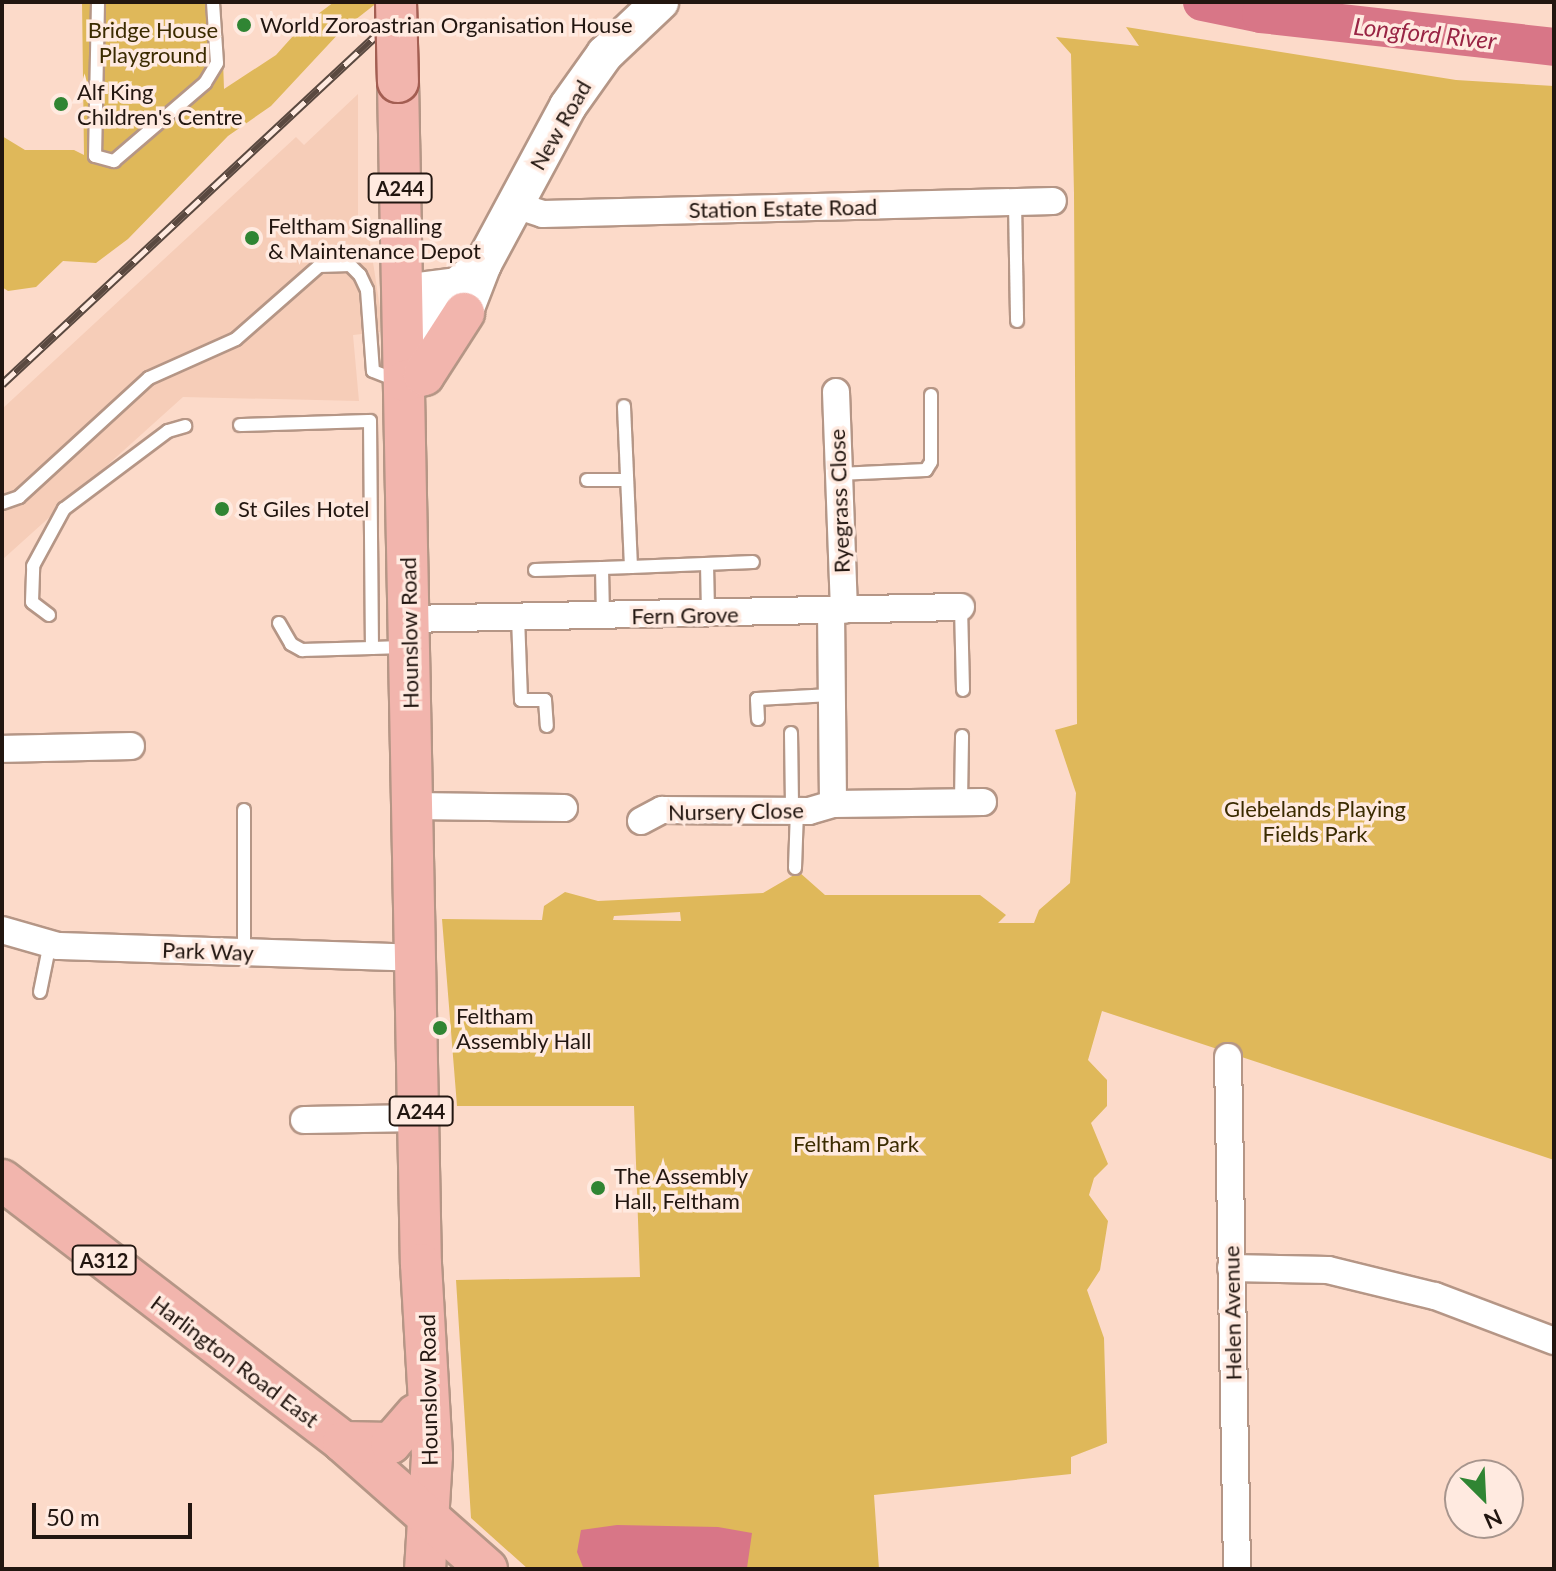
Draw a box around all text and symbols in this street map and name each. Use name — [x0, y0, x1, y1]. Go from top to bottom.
water label: Longford River — [1352, 11, 1498, 55]
place label: World Zoroastrian Organisation House — [260, 12, 633, 38]
park label: Bridge House Playground — [88, 16, 218, 68]
marker: World Zoroastrian Organisation House — [235, 16, 253, 34]
street label: New Road — [524, 75, 596, 175]
place label: Alf King Children's Centre — [77, 78, 243, 130]
marker: Alf King Children's Centre — [52, 95, 70, 113]
road number: A244 — [366, 172, 434, 204]
street label: Station Estate Road — [688, 193, 878, 223]
place label: Feltham Signalling & Maintenance Depot — [268, 212, 481, 264]
marker: Feltham Signalling & Maintenance Depot — [243, 229, 261, 247]
street label: Ryegrass Close — [823, 428, 855, 574]
place label: St Giles Hotel — [238, 496, 370, 522]
marker: St Giles Hotel — [213, 500, 231, 518]
street label: Hounslow Road — [394, 557, 424, 709]
street label: Fern Grove — [631, 601, 739, 629]
park label: Glebelands Playing Fields Park — [1224, 795, 1406, 846]
street label: Nursery Close — [668, 797, 804, 825]
street label: Park Way — [161, 936, 255, 966]
place label: Feltham Assembly Hall — [456, 1002, 592, 1054]
marker: Feltham Assembly Hall — [431, 1019, 449, 1037]
road number: A244 — [387, 1095, 455, 1127]
park label: Feltham Park — [793, 1131, 919, 1157]
place label: The Assembly Hall, Feltham — [614, 1162, 749, 1214]
marker: The Assembly Hall, Feltham — [589, 1179, 607, 1197]
road number: A312 — [70, 1244, 138, 1276]
street label: Helen Avenue — [1218, 1245, 1246, 1381]
street label: Harlington Road East — [146, 1289, 324, 1433]
street label: Hounslow Road — [413, 1314, 443, 1466]
north arrow — [1444, 1459, 1524, 1539]
scale bar — [36, 1487, 196, 1537]
text: 50 m — [46, 1502, 100, 1531]
text: N — [1480, 1504, 1506, 1535]

